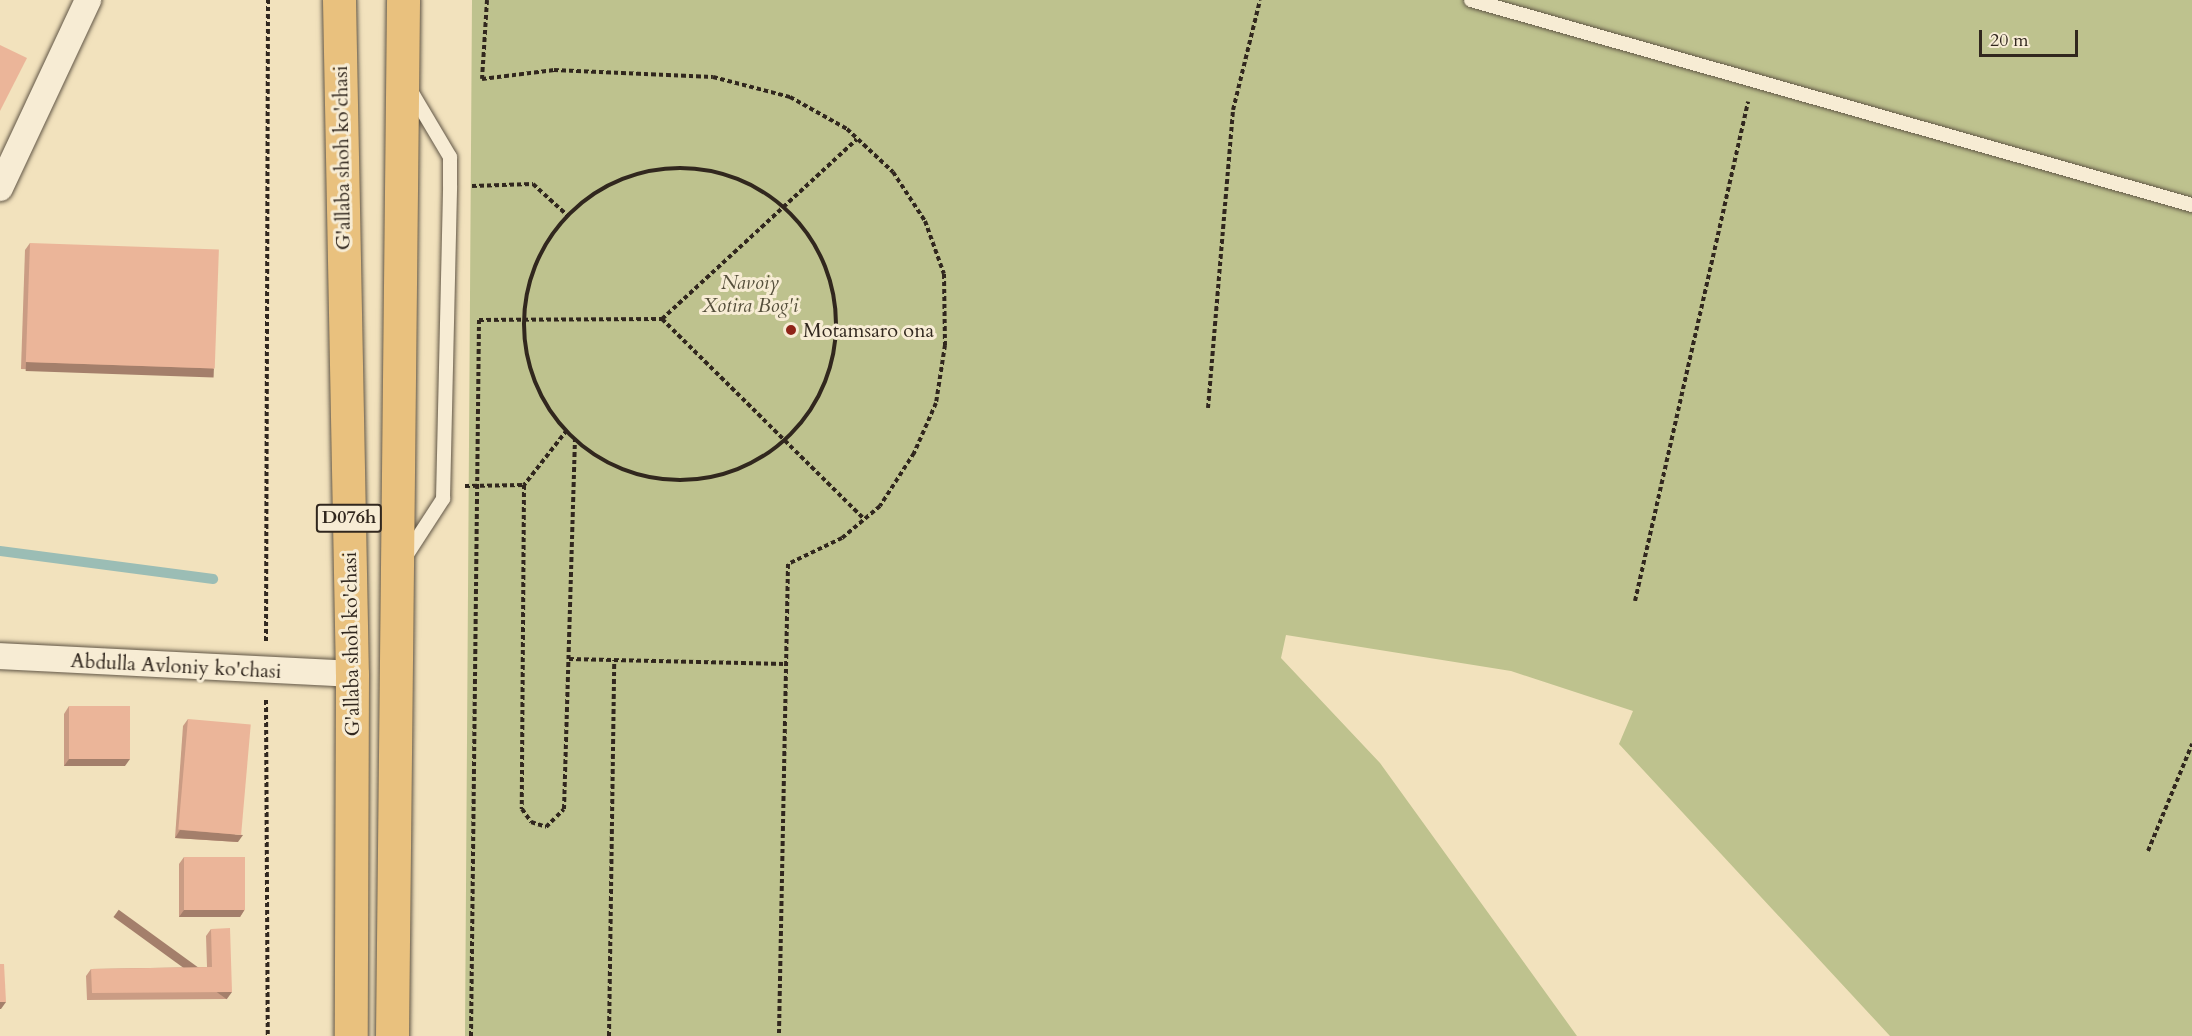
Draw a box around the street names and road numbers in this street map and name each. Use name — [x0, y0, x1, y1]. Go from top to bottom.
street label: G'allaba shoh ko'chasi — [328, 66, 356, 250]
road number: D076h — [314, 503, 384, 533]
street label: G'allaba shoh ko'chasi — [337, 552, 365, 736]
street label: Abdulla Avloniy ko'chasi — [70, 648, 282, 684]

